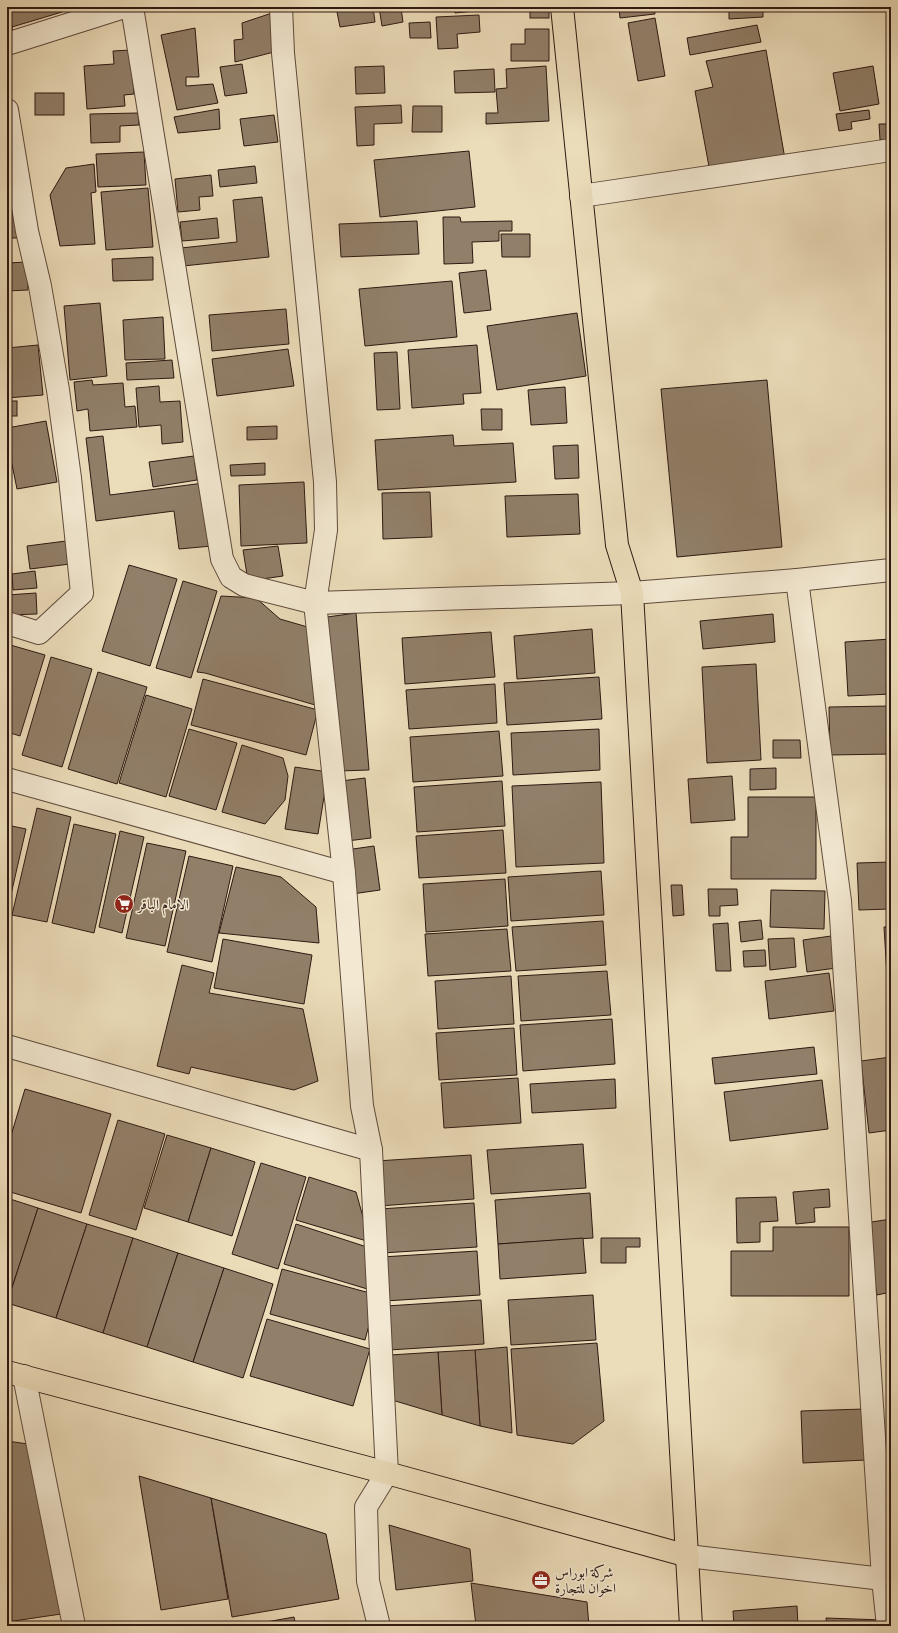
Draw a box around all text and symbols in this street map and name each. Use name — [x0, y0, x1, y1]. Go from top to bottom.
supermarket icon: الامام الباقر — [113, 893, 135, 915]
place label: الامام الباقر — [136, 895, 189, 917]
place label: شركة ابوراس اخوان للتجارة — [555, 1563, 616, 1598]
office icon: شركة ابوراس اخوان للتجارة — [530, 1569, 552, 1591]

